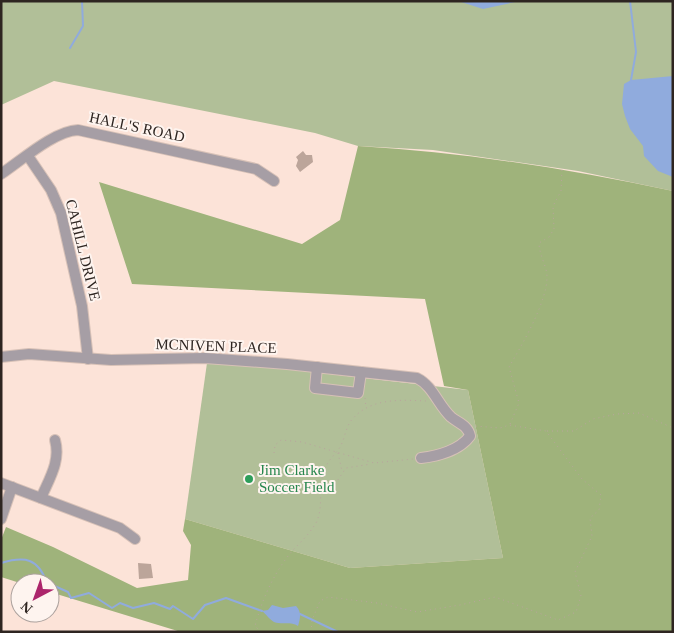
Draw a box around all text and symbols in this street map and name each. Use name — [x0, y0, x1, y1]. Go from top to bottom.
street label: HALL'S ROAD — [88, 109, 186, 145]
street label: CAHILL DRIVE — [63, 198, 103, 302]
street label: MCNIVEN PLACE — [155, 336, 277, 356]
place label: Jim Clarke Soccer Field — [259, 462, 335, 495]
marker: Jim Clarke Soccer Field — [243, 473, 255, 485]
north arrow — [10, 573, 60, 623]
text: N — [18, 598, 36, 616]

